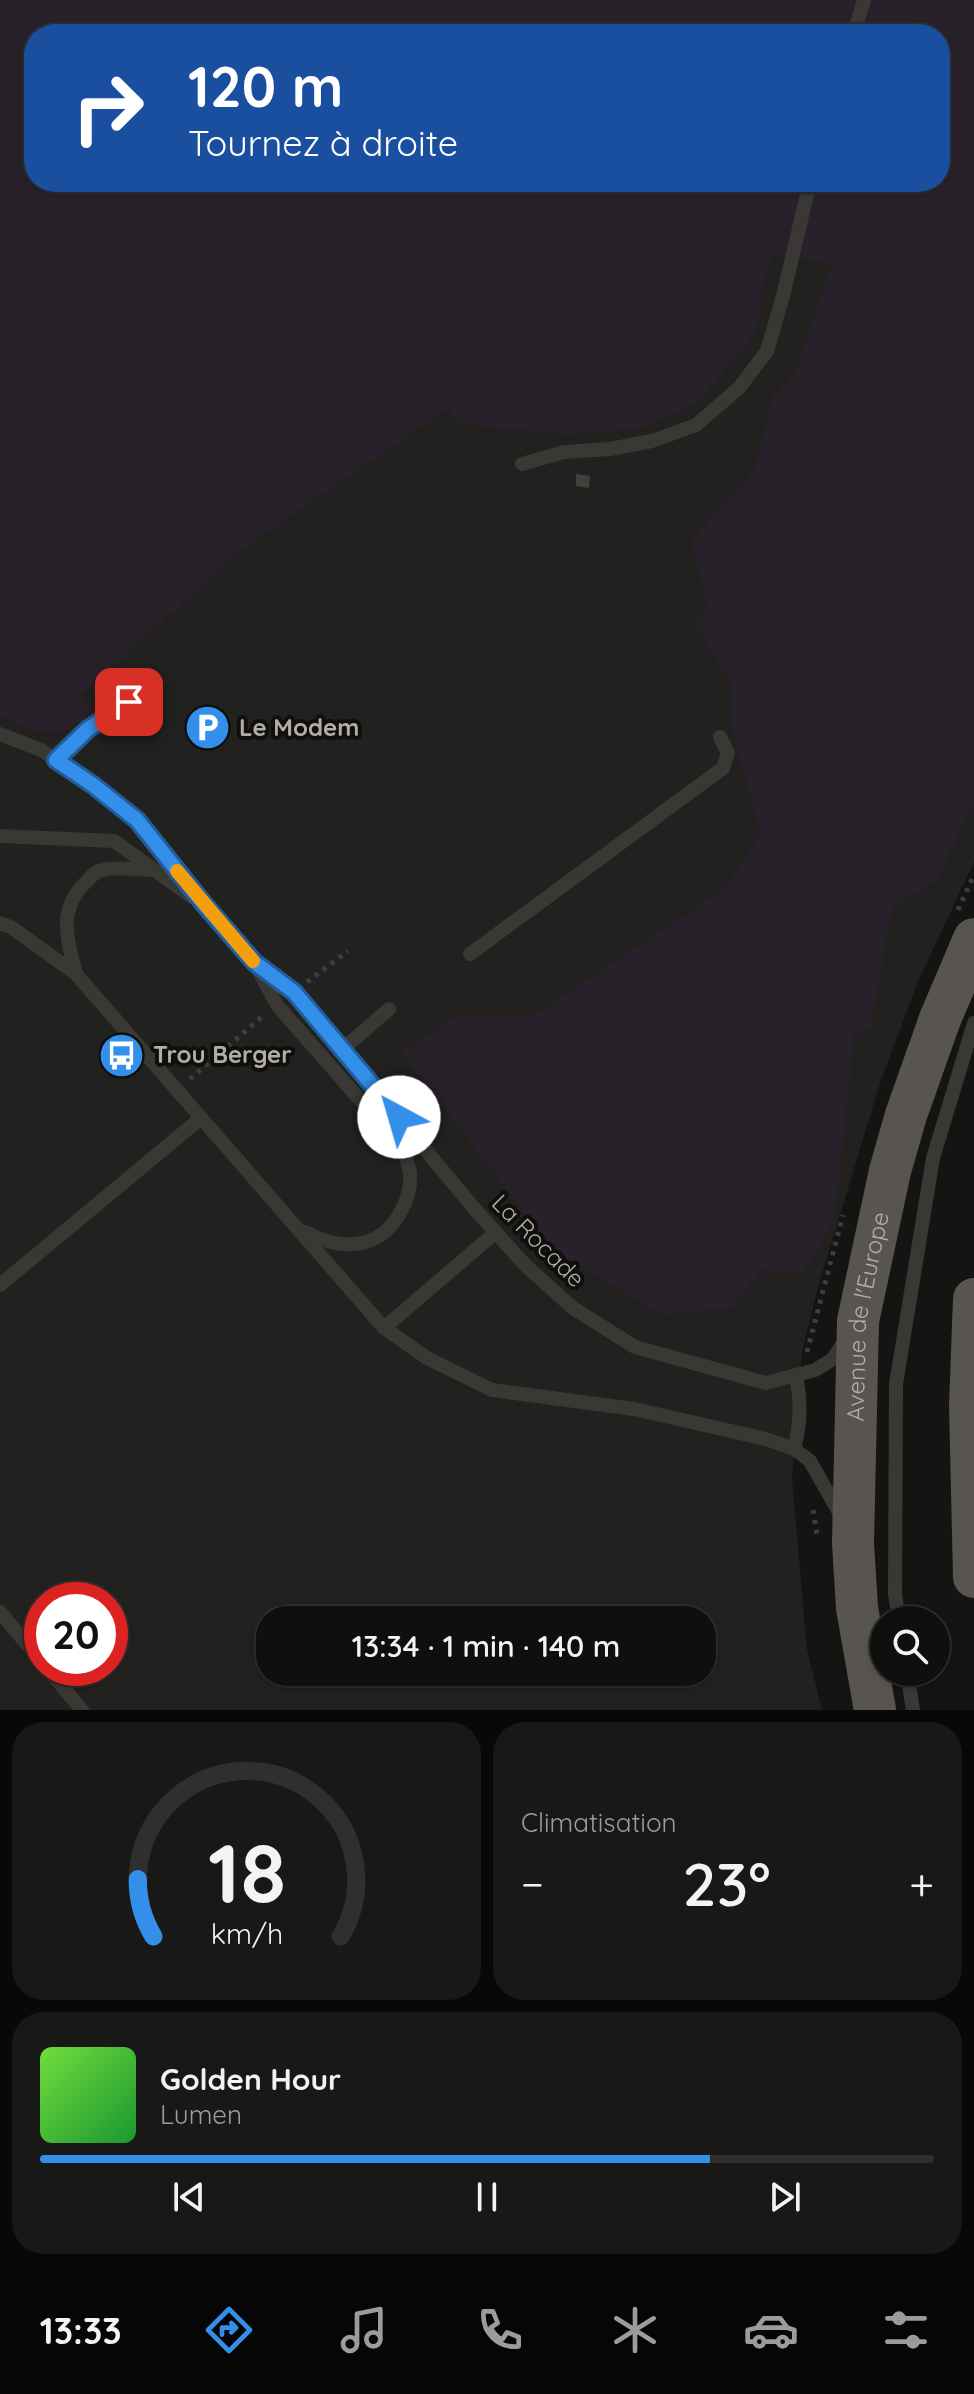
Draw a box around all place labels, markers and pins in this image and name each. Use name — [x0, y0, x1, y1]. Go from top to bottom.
pin — [95, 668, 163, 736]
parking icon: Le Modem — [184, 704, 232, 752]
place label: Le Modem — [239, 712, 359, 742]
bus stop icon: Trou Berger — [98, 1031, 146, 1079]
place label: Trou Berger — [153, 1039, 292, 1069]

